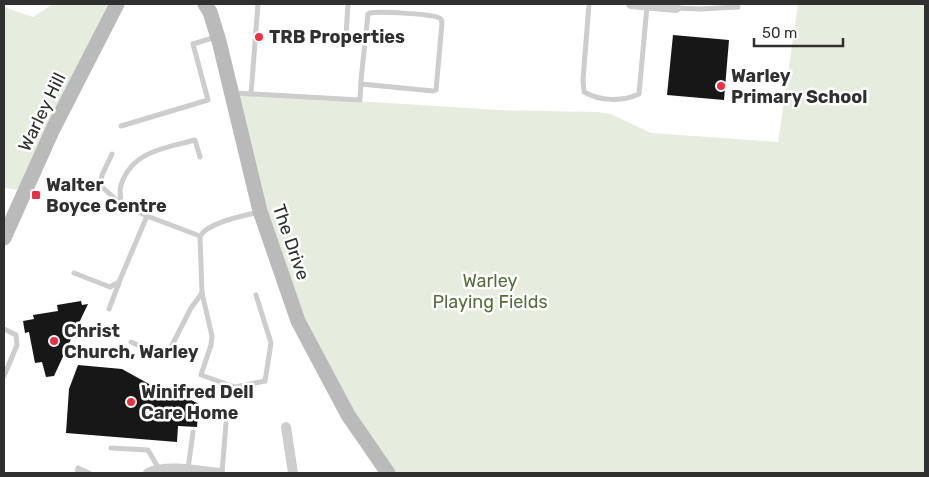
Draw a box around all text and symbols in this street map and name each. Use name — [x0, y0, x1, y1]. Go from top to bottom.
scale bar — [754, 15, 843, 47]
text: 50 m — [762, 24, 797, 42]
place label: TRB Properties — [269, 26, 405, 48]
marker: TRB Properties — [253, 31, 265, 43]
place label: Warley Primary School — [731, 65, 867, 108]
street label: Warley Hill — [14, 69, 70, 155]
marker: Warley Primary School — [715, 80, 727, 92]
place label: Walter Boyce Centre — [46, 174, 167, 217]
marker: Walter Boyce Centre — [30, 189, 42, 201]
street label: The Drive — [268, 201, 314, 283]
park label: Warley Playing Fields — [432, 270, 548, 313]
place label: Christ Church, Warley — [64, 320, 199, 363]
marker: Christ Church, Warley — [48, 335, 60, 347]
place label: Winifred Dell Care Home — [141, 381, 254, 424]
marker: Winifred Dell Care Home — [125, 396, 137, 408]

